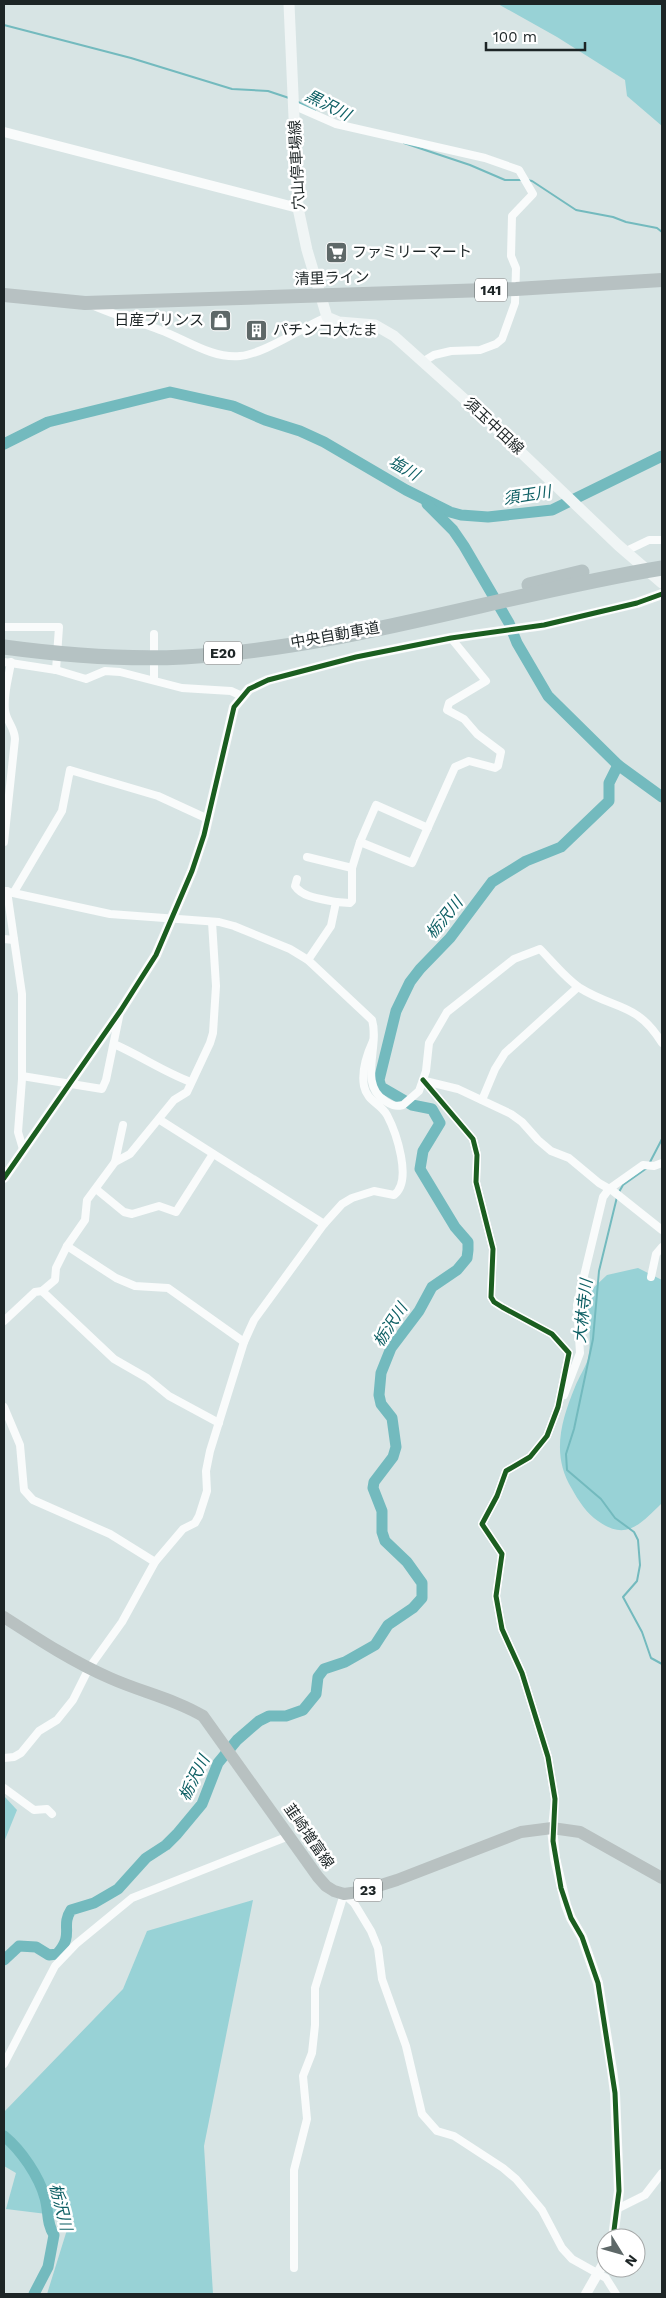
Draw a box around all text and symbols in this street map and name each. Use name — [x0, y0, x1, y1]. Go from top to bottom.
scale bar — [486, 20, 585, 52]
text: 100 m — [493, 28, 537, 46]
water label: 黒沢川 — [302, 86, 355, 125]
street label: 穴山停車場線 — [286, 120, 308, 210]
supermarket icon: ファミリーマート — [324, 240, 348, 264]
place label: ファミリーマート — [352, 243, 472, 261]
street label: 清里ライン — [294, 268, 370, 288]
road number: 141 — [475, 278, 507, 302]
shop icon: 日産プリンス — [208, 308, 232, 332]
place label: 日産プリンス — [114, 311, 204, 329]
building icon: パチンコ大たま — [245, 318, 269, 342]
place label: パチンコ大たま — [273, 321, 378, 339]
street label: 須玉中田線 — [460, 394, 528, 458]
water label: 塩川 — [385, 452, 424, 485]
water label: 須玉川 — [502, 482, 554, 508]
street label: 中央自動車道 — [289, 618, 381, 652]
road number: E20 — [204, 641, 242, 664]
water label: 栃沢川 — [422, 892, 468, 943]
water label: 大林寺川 — [570, 1276, 596, 1344]
water label: 栃沢川 — [369, 1298, 412, 1350]
water label: 栃沢川 — [175, 1751, 214, 1804]
street label: 韮崎増富線 — [280, 1800, 338, 1872]
road number: 23 — [354, 1878, 382, 1902]
water label: 栃沢川 — [46, 2181, 77, 2235]
north arrow — [596, 2228, 646, 2278]
text: N — [622, 2252, 641, 2270]

